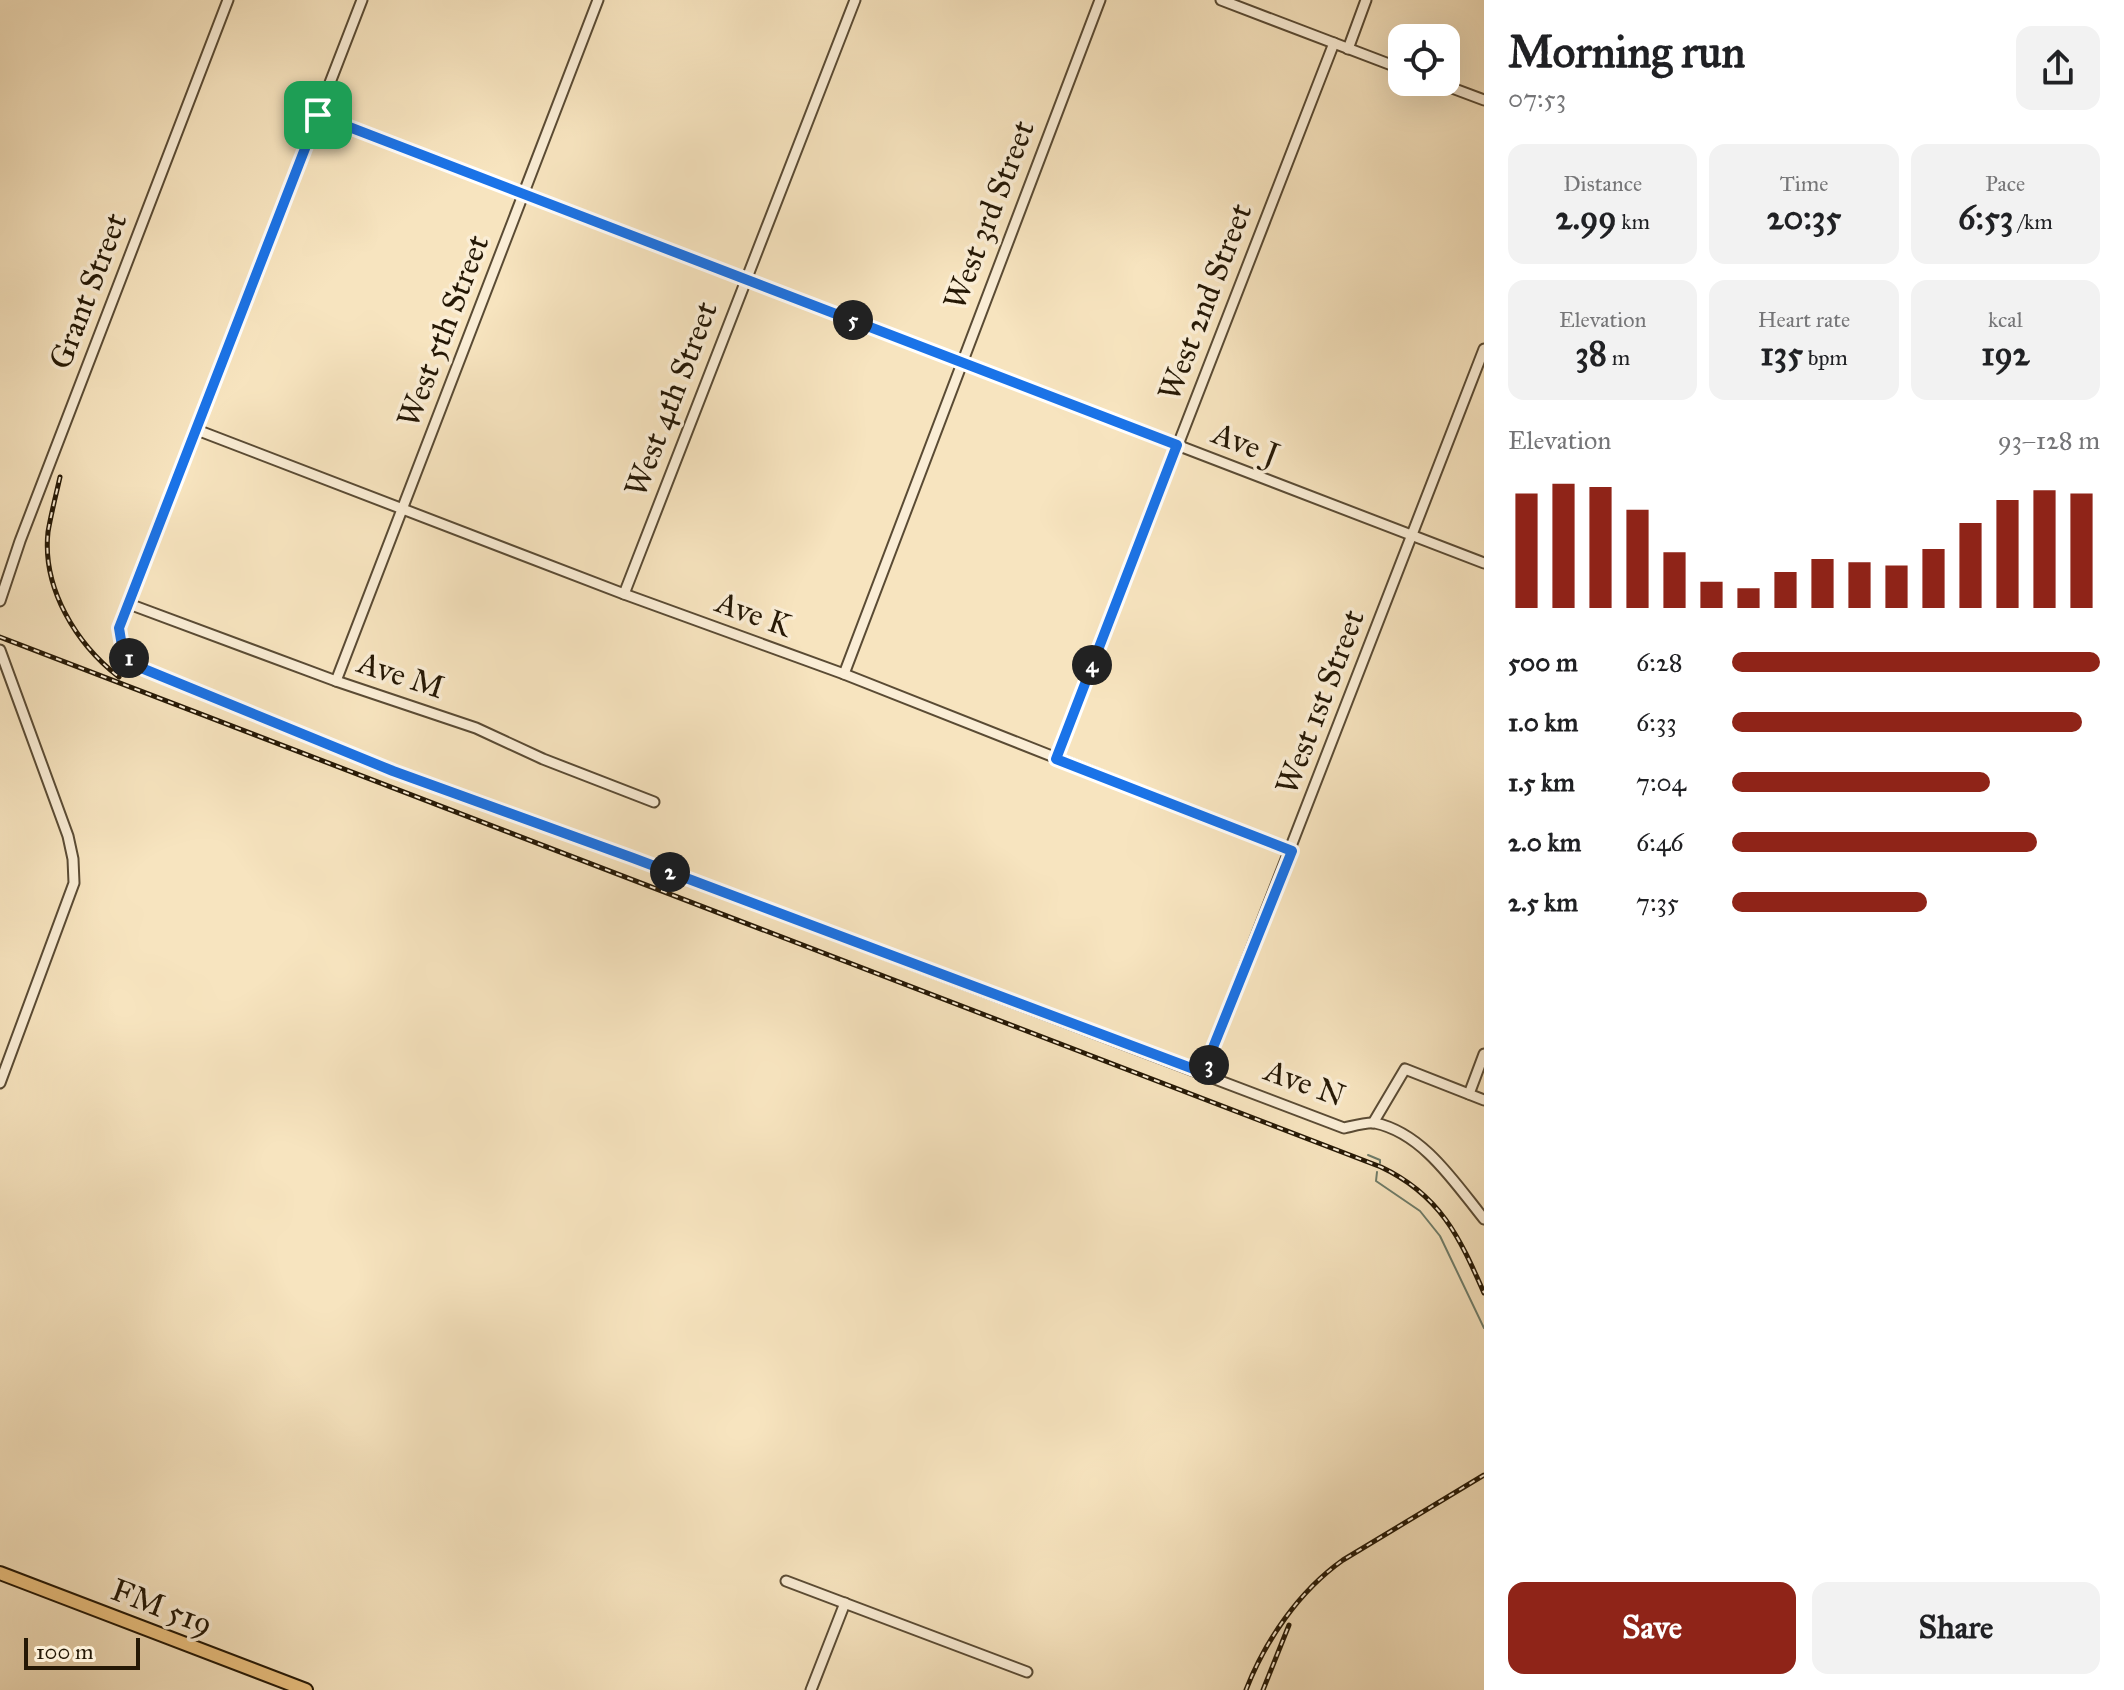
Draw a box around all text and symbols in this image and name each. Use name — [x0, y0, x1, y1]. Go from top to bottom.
map controls — [1388, 24, 1460, 96]
button: locate — [1388, 24, 1460, 96]
text: Morning run — [1508, 25, 1745, 79]
button: share — [2016, 26, 2100, 110]
pin — [284, 81, 352, 149]
text: 07:53 — [1508, 82, 1566, 114]
icon: arrive — [296, 93, 340, 137]
street label: West 3rd Street — [935, 115, 1043, 315]
text: Distance — [1563, 170, 1642, 197]
text: Time — [1780, 170, 1828, 197]
text: Pace — [1985, 170, 2025, 197]
text: 2.99 — [1555, 197, 1616, 238]
text: 20:35 — [1767, 197, 1841, 238]
text: 6:53 — [1958, 197, 2013, 238]
street label: West 2nd Street — [1150, 198, 1260, 406]
street label: Grant Street — [40, 208, 136, 374]
text: km — [1616, 208, 1650, 235]
text: /km — [2013, 208, 2053, 235]
street label: West 5th Street — [388, 229, 498, 433]
street label: West 4th Street — [616, 296, 726, 502]
pin: 5 — [833, 300, 873, 340]
text: 5 — [848, 306, 858, 333]
text: Elevation — [1559, 306, 1646, 333]
text: Heart rate — [1758, 306, 1850, 333]
text: kcal — [1988, 306, 2023, 333]
text: 38 — [1575, 333, 1607, 374]
text: 135 — [1760, 333, 1803, 374]
text: 192 — [1981, 333, 2029, 374]
text: m — [1607, 344, 1630, 371]
text: bpm — [1803, 344, 1848, 371]
street label: Ave J — [1205, 413, 1285, 474]
text: Elevation — [1508, 424, 1611, 456]
text: 93–128 m — [1998, 424, 2100, 456]
street label: Ave K — [709, 582, 799, 646]
street label: West 1st Street — [1267, 604, 1373, 800]
pin: 1 — [109, 638, 149, 678]
street label: Ave M — [351, 642, 449, 707]
text: 1 — [125, 644, 133, 671]
pin: 4 — [1072, 645, 1112, 685]
text: 500 m — [1508, 646, 1578, 678]
text: 6:28 — [1636, 646, 1683, 678]
text: 4 — [1086, 651, 1098, 678]
text: 1.0 km — [1508, 706, 1578, 738]
text: 6:33 — [1636, 706, 1677, 738]
text: 1.5 km — [1508, 766, 1575, 798]
text: 7:04 — [1636, 766, 1686, 798]
text: 2.0 km — [1508, 826, 1581, 858]
text: 6:46 — [1636, 826, 1684, 858]
pin: 2 — [650, 852, 690, 892]
text: 2 — [665, 858, 675, 885]
text: 2.5 km — [1508, 886, 1578, 918]
text: 7:35 — [1636, 886, 1679, 918]
pin: 3 — [1189, 1045, 1229, 1085]
street label: Ave N — [1258, 1050, 1350, 1115]
text: 3 — [1205, 1051, 1213, 1078]
street label: FM 519 — [106, 1570, 218, 1644]
button: Save — [1508, 1582, 1796, 1674]
button: Share — [1812, 1582, 2100, 1674]
scale bar — [24, 1634, 140, 1670]
text: 100 m — [36, 1638, 93, 1665]

